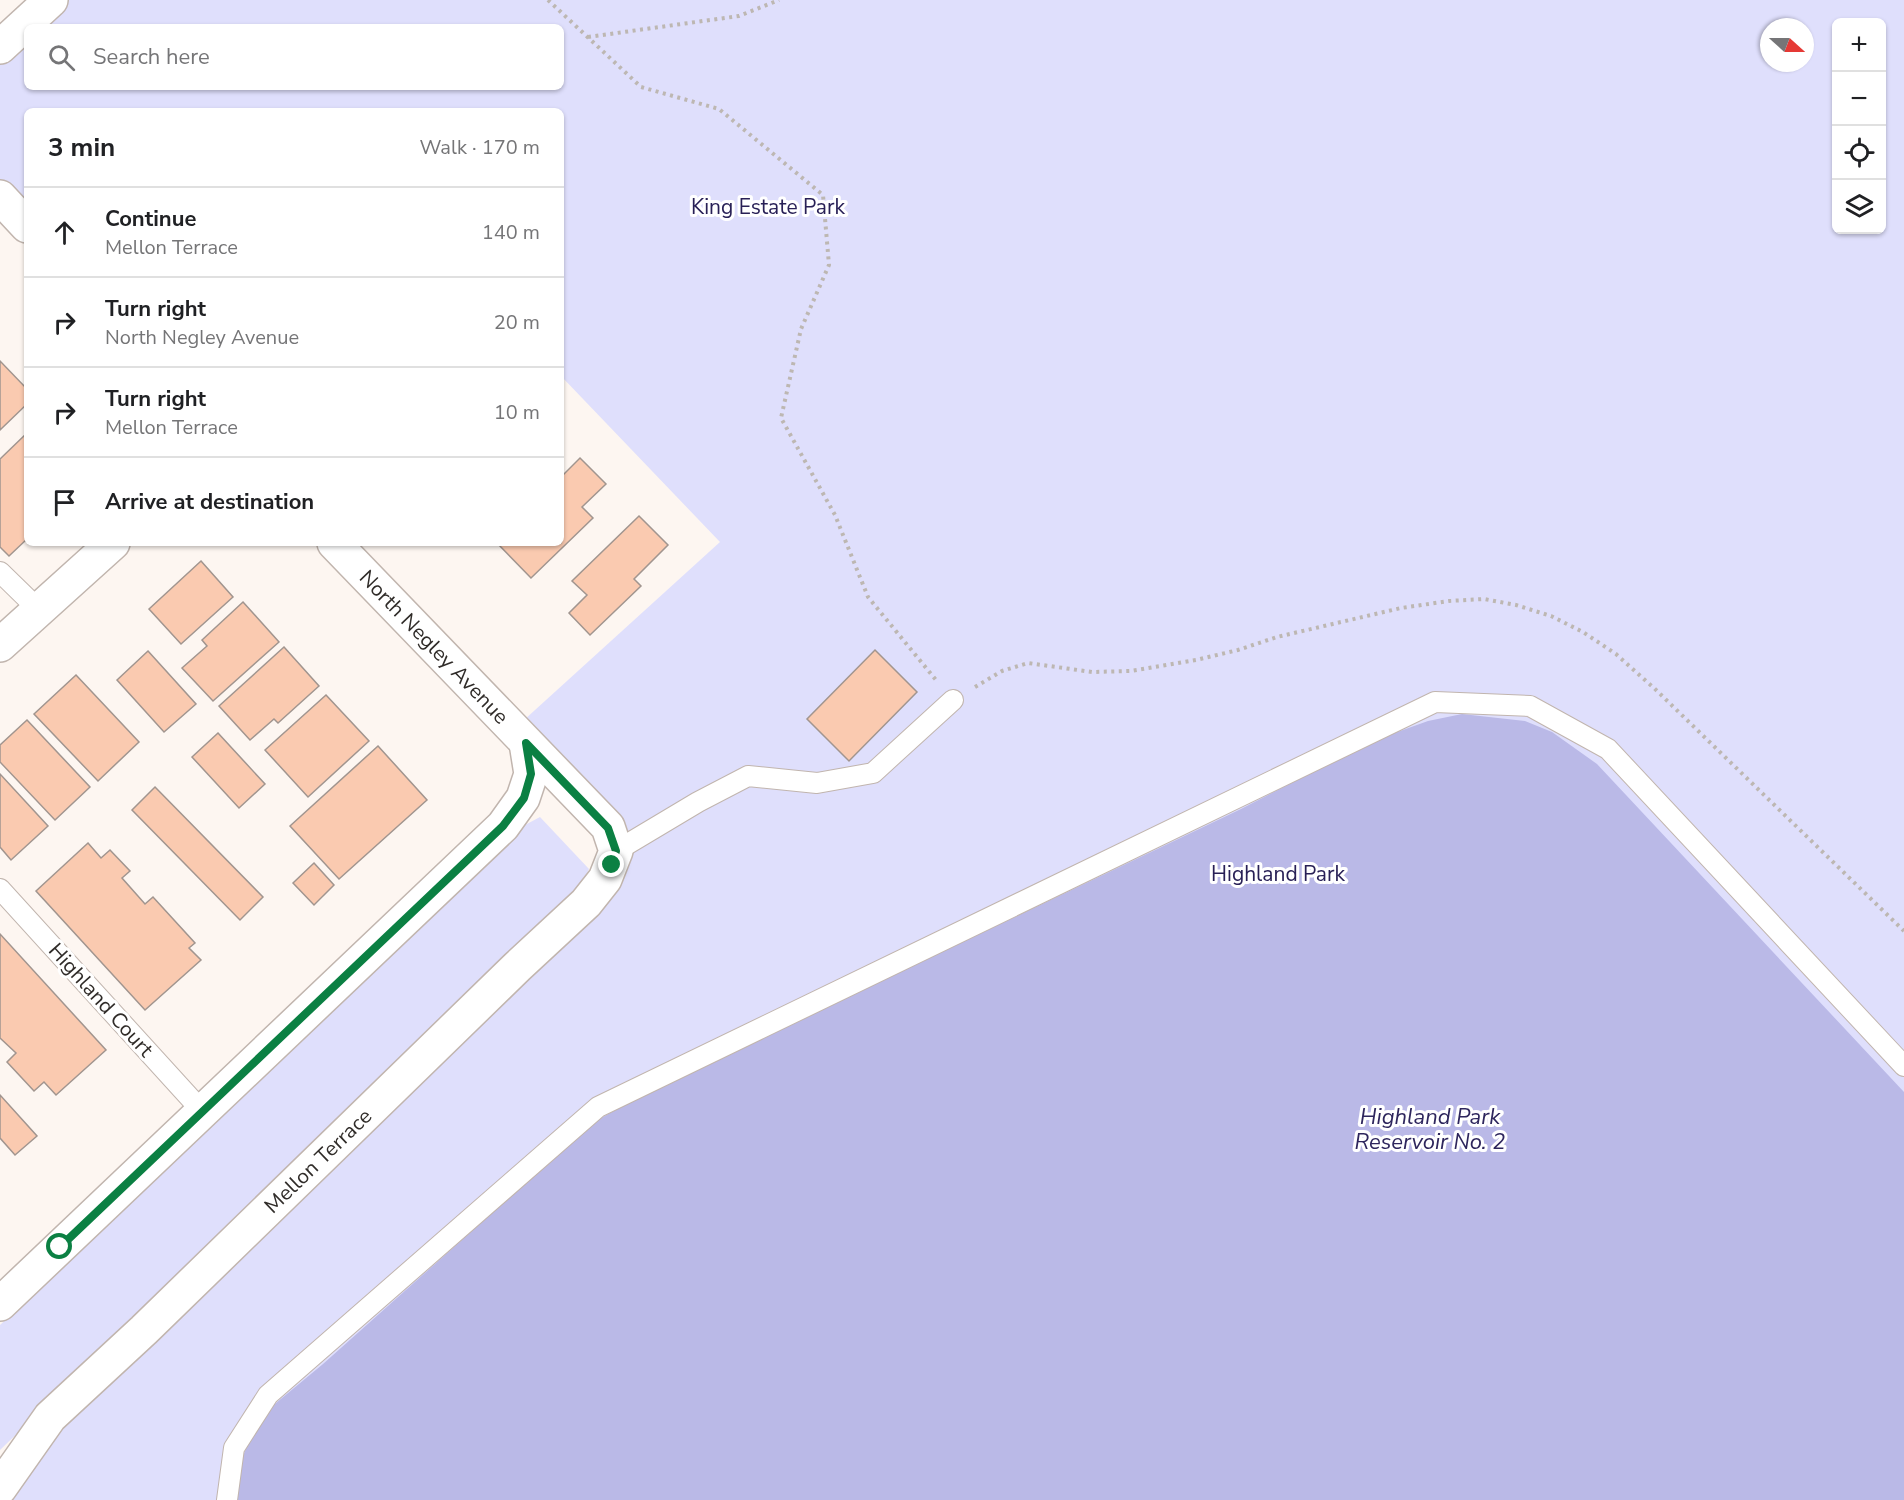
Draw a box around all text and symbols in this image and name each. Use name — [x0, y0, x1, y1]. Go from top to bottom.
north arrow — [1760, 18, 1814, 72]
map controls — [1832, 18, 1886, 234]
button: + — [1832, 18, 1886, 72]
search box — [24, 24, 564, 90]
icon: search — [45, 41, 78, 74]
text: Search here — [93, 42, 210, 72]
button: − — [1832, 72, 1886, 126]
button: locate — [1832, 126, 1886, 180]
text: 3 min — [48, 130, 115, 165]
text: Walk · 170 m — [420, 134, 540, 161]
button: layers — [1832, 180, 1886, 234]
park label: King Estate Park — [691, 193, 845, 221]
text: Continue — [105, 204, 196, 234]
icon: ahead — [48, 216, 81, 249]
text: 140 m — [482, 219, 540, 246]
text: Mellon Terrace — [105, 234, 238, 261]
text: Turn right — [105, 294, 206, 324]
icon: right — [48, 306, 81, 339]
text: 20 m — [494, 309, 540, 336]
text: North Negley Avenue — [105, 324, 299, 351]
text: Turn right — [105, 384, 206, 414]
icon: right — [48, 396, 81, 429]
text: 10 m — [494, 399, 540, 426]
text: Mellon Terrace — [105, 414, 238, 441]
icon: arrive — [48, 486, 81, 519]
text: Arrive at destination — [105, 487, 314, 517]
street label: North Negley Avenue — [353, 564, 515, 730]
route end — [598, 851, 624, 877]
park label: Highland Park — [1211, 860, 1345, 888]
street label: Highland Court — [42, 937, 160, 1063]
water label: Highland Park Reservoir No. 2 — [1355, 1102, 1505, 1157]
street label: Mellon Terrace — [258, 1103, 378, 1219]
route start — [46, 1233, 72, 1259]

